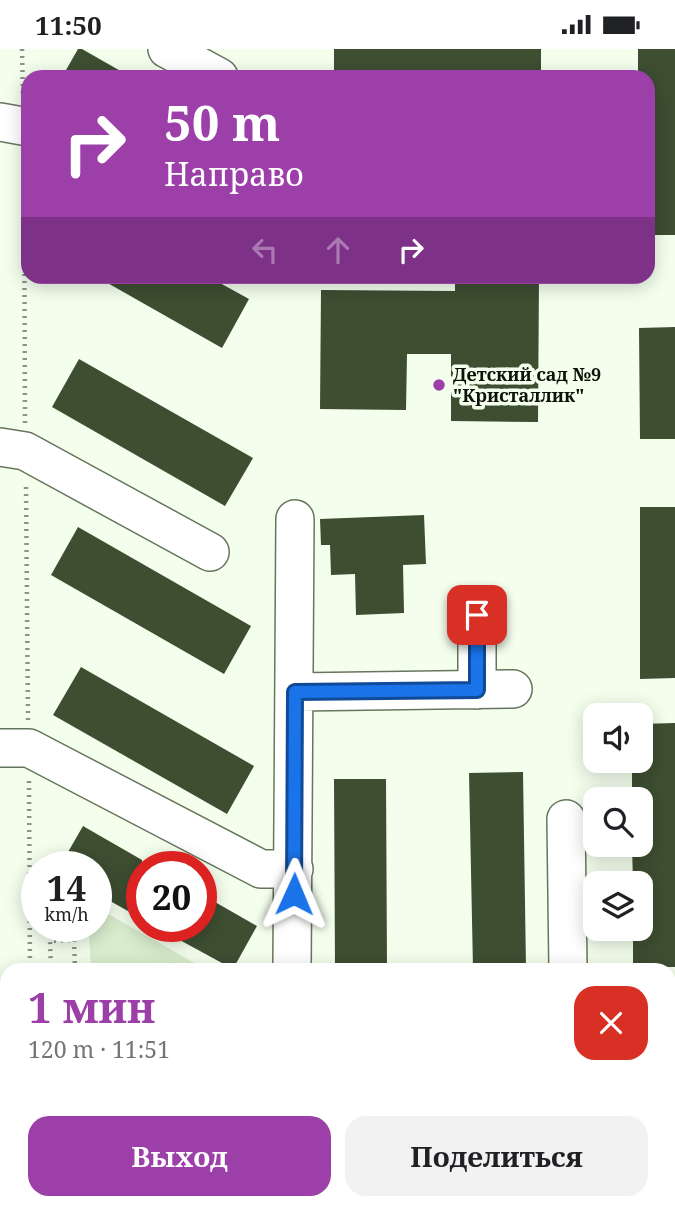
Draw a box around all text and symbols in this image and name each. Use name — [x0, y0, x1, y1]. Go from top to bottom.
text: 11:50 — [35, 7, 102, 43]
text: 50 m — [164, 89, 280, 155]
icon: right — [49, 98, 140, 189]
text: Направо — [164, 152, 304, 195]
icon: left — [246, 231, 284, 269]
icon: ahead — [319, 231, 357, 269]
icon: right — [392, 231, 430, 269]
place label: Детский сад №9 "Кристаллик" — [453, 362, 601, 407]
marker: Детский сад №9 "Кристаллик" — [431, 377, 447, 393]
pin — [447, 585, 507, 645]
icon: arrive — [458, 596, 496, 634]
map controls — [583, 703, 653, 941]
button: sound — [583, 703, 653, 773]
button: search — [583, 787, 653, 857]
speed limit sign: 20 — [126, 851, 217, 942]
position arrow — [257, 857, 331, 931]
text: 14 — [47, 864, 86, 911]
button: layers — [583, 871, 653, 941]
text: km/h — [44, 902, 89, 926]
text: 1 мин — [28, 978, 155, 1035]
button: close — [574, 986, 648, 1060]
text: 120 m · 11:51 — [28, 1033, 170, 1065]
button: Выход — [28, 1116, 331, 1196]
button: Поделиться — [345, 1116, 648, 1196]

